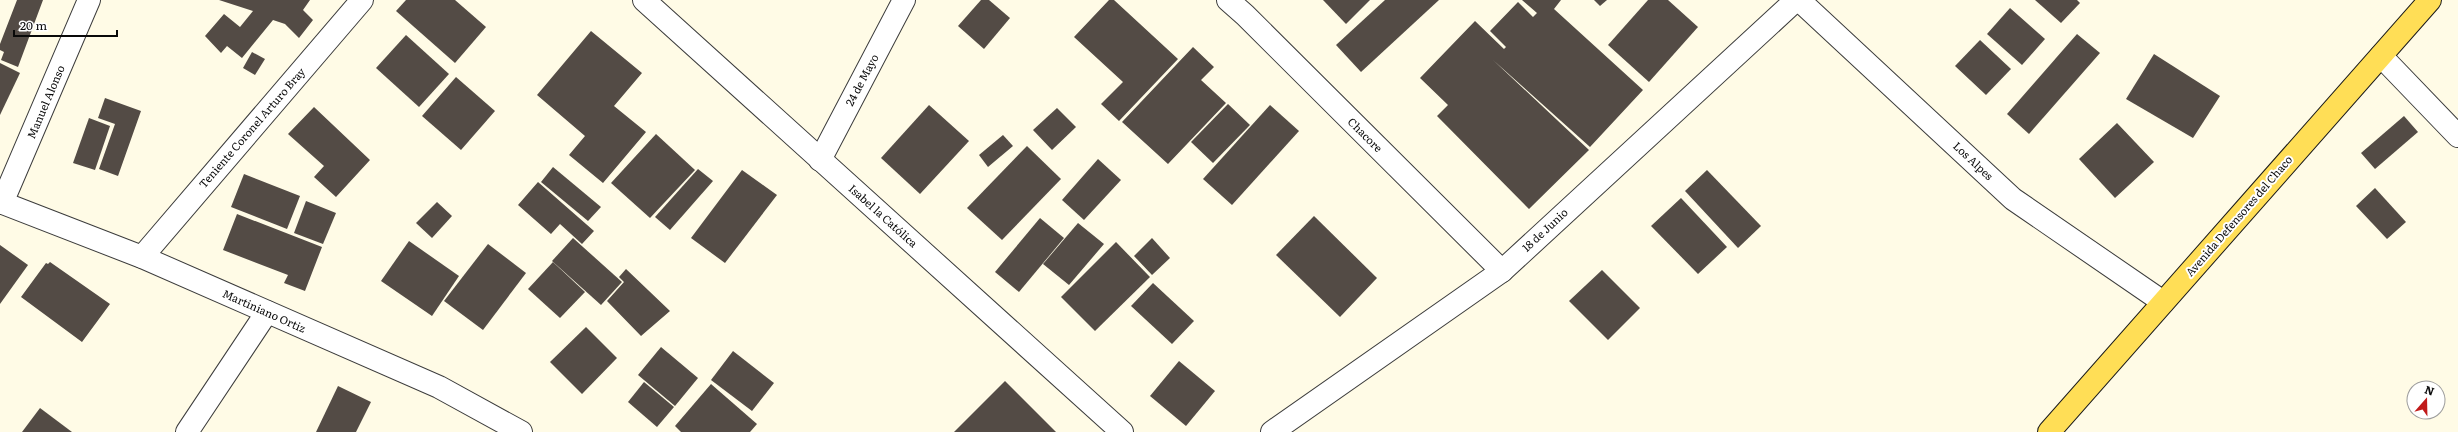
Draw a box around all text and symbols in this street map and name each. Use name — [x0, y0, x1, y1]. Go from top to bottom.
scale bar — [14, 12, 117, 38]
text: 20 m — [20, 16, 47, 34]
street label: 24 de Mayo — [841, 51, 882, 108]
street label: Manuel Alonso — [22, 62, 68, 141]
street label: Teniente Coronel Arturo Bray — [194, 63, 309, 191]
street label: Chacore — [1345, 113, 1387, 155]
street label: Los Alpes — [1950, 138, 1997, 183]
street label: Avenida Defensores del Chaco — [2181, 151, 2295, 279]
street label: Isabel la Católica — [846, 180, 922, 251]
street label: 18 de Junio — [1518, 204, 1571, 255]
street label: Martiniano Ortiz — [220, 285, 309, 336]
north arrow — [2406, 380, 2446, 420]
text: N — [2423, 381, 2437, 399]

